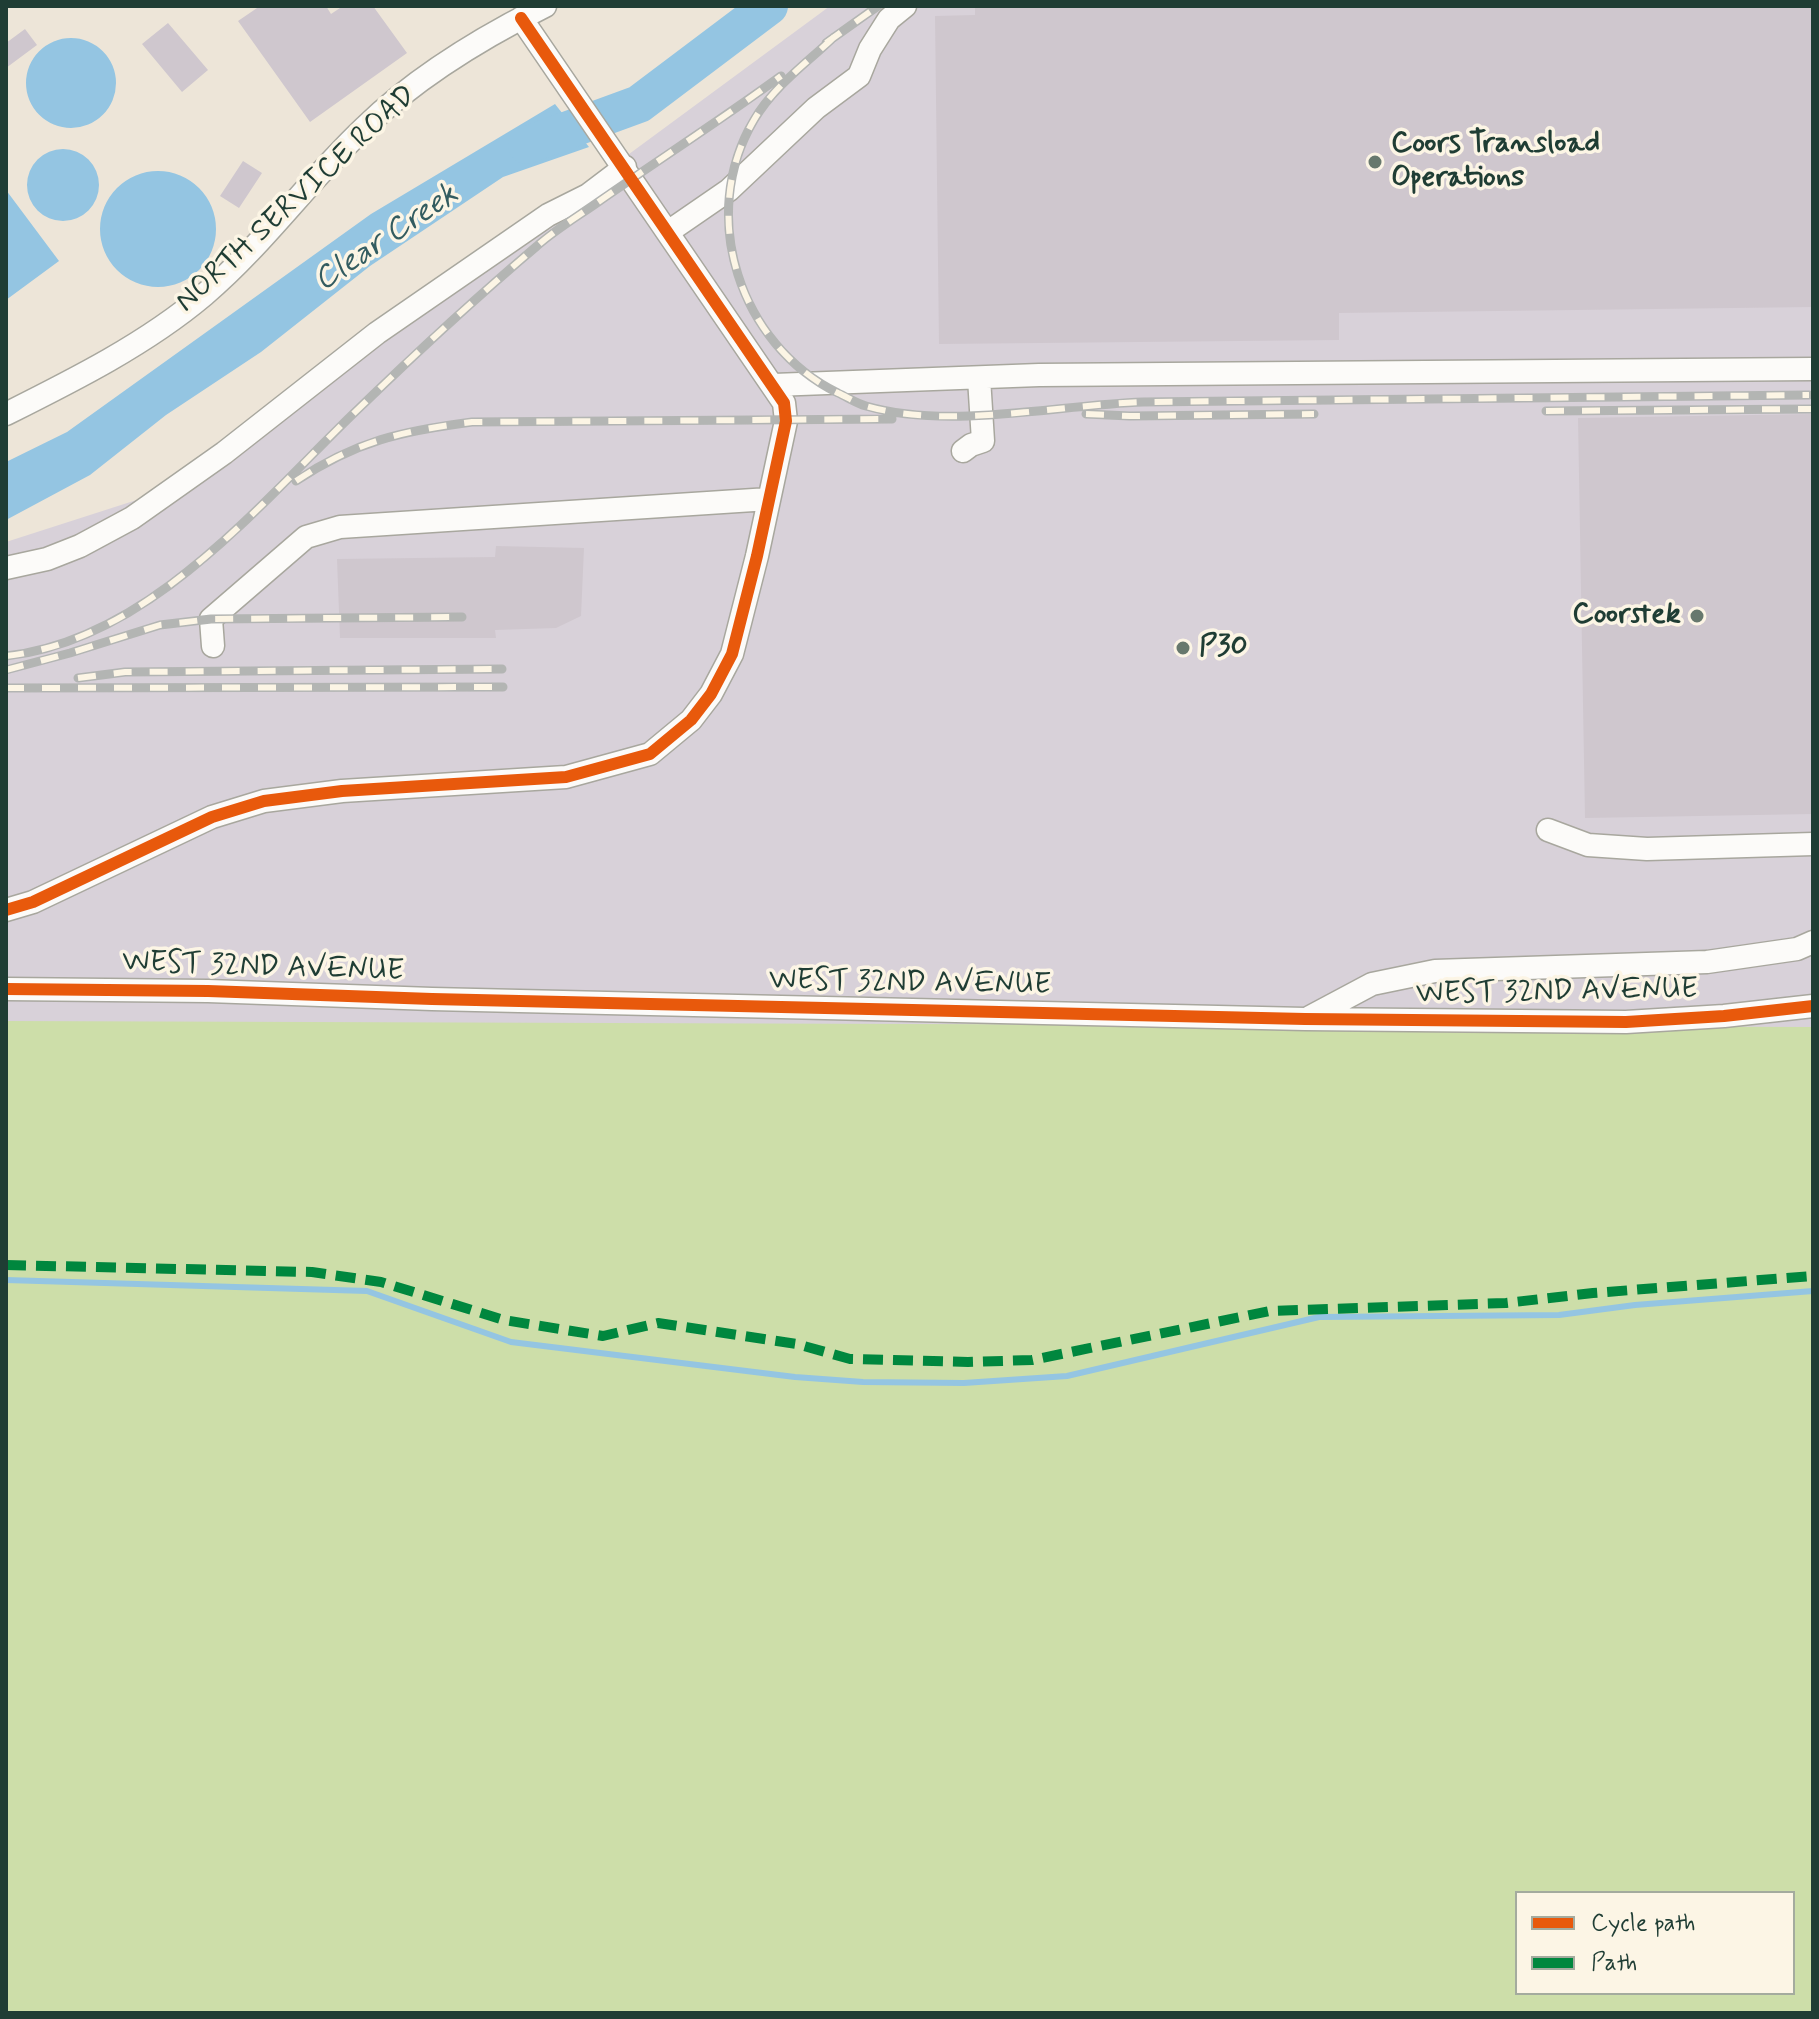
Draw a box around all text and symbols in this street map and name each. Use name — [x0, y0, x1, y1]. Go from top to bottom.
street label: NORTH SERVICE ROAD — [169, 79, 425, 321]
place label: Coors Transload Operations — [1391, 127, 1600, 198]
marker: Coors Transload Operations — [1366, 153, 1384, 171]
water label: Clear Creek — [308, 177, 466, 301]
place label: Coorstek — [1572, 598, 1681, 634]
marker: Coorstek — [1688, 607, 1706, 625]
place label: P30 — [1199, 630, 1248, 666]
marker: P30 — [1174, 639, 1192, 657]
street label: WEST 32ND AVENUE — [121, 945, 405, 991]
street label: WEST 32ND AVENUE — [769, 964, 1051, 1004]
street label: WEST 32ND AVENUE — [1416, 973, 1698, 1013]
legend — [1515, 1891, 1795, 1995]
text: Cycle path — [1591, 1908, 1696, 1939]
text: Path — [1591, 1948, 1637, 1979]

